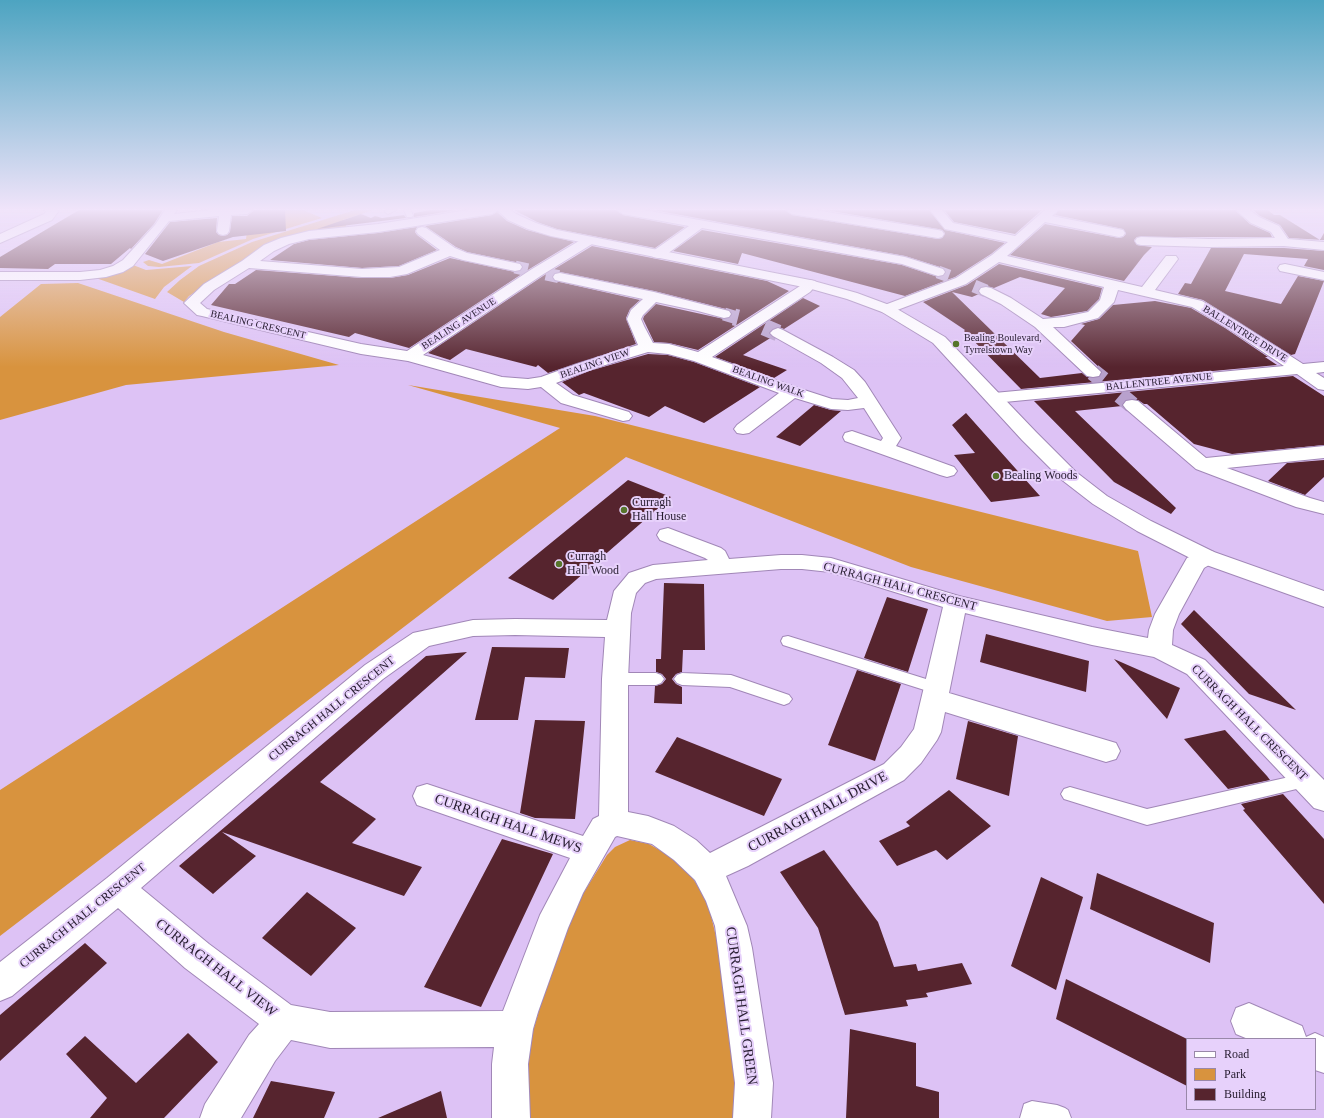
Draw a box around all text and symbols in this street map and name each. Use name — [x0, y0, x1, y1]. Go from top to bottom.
street label: BEALING AVENUE — [420, 295, 498, 353]
street label: BALLENTREE DRIVE — [1200, 303, 1290, 365]
street label: BEALING CRESCENT — [209, 308, 307, 342]
place label: Bealing Boulevard, Tyrrelstown Way — [964, 332, 1042, 356]
marker: Bealing Boulevard, Tyrrelstown Way — [951, 339, 961, 349]
street label: BEALING VIEW — [559, 347, 631, 381]
street label: BEALING WALK — [731, 363, 805, 401]
street label: BALLENTREE AVENUE — [1105, 370, 1213, 394]
place label: Bealing Woods — [1004, 469, 1077, 483]
marker: Bealing Woods — [991, 471, 1001, 481]
place label: Curragh Hall House — [632, 496, 686, 524]
marker: Curragh Hall House — [619, 505, 629, 515]
place label: Curragh Hall Wood — [567, 550, 619, 578]
marker: Curragh Hall Wood — [554, 559, 564, 569]
street label: CURRAGH HALL CRESCENT — [822, 560, 978, 614]
street label: CURRAGH HALL CRESCENT — [266, 654, 398, 764]
street label: CURRAGH HALL CRESCENT — [1188, 662, 1310, 784]
street label: CURRAGH HALL DRIVE — [745, 768, 891, 856]
street label: CURRAGH HALL MEWS — [432, 791, 584, 857]
street label: CURRAGH HALL CRESCENT — [17, 861, 149, 971]
street label: CURRAGH HALL VIEW — [152, 915, 280, 1021]
street label: CURRAGH HALL GREEN — [722, 926, 760, 1086]
legend — [1186, 1038, 1316, 1110]
text: Road — [1224, 1047, 1249, 1061]
text: Park — [1224, 1067, 1246, 1081]
text: Building — [1224, 1087, 1266, 1101]

